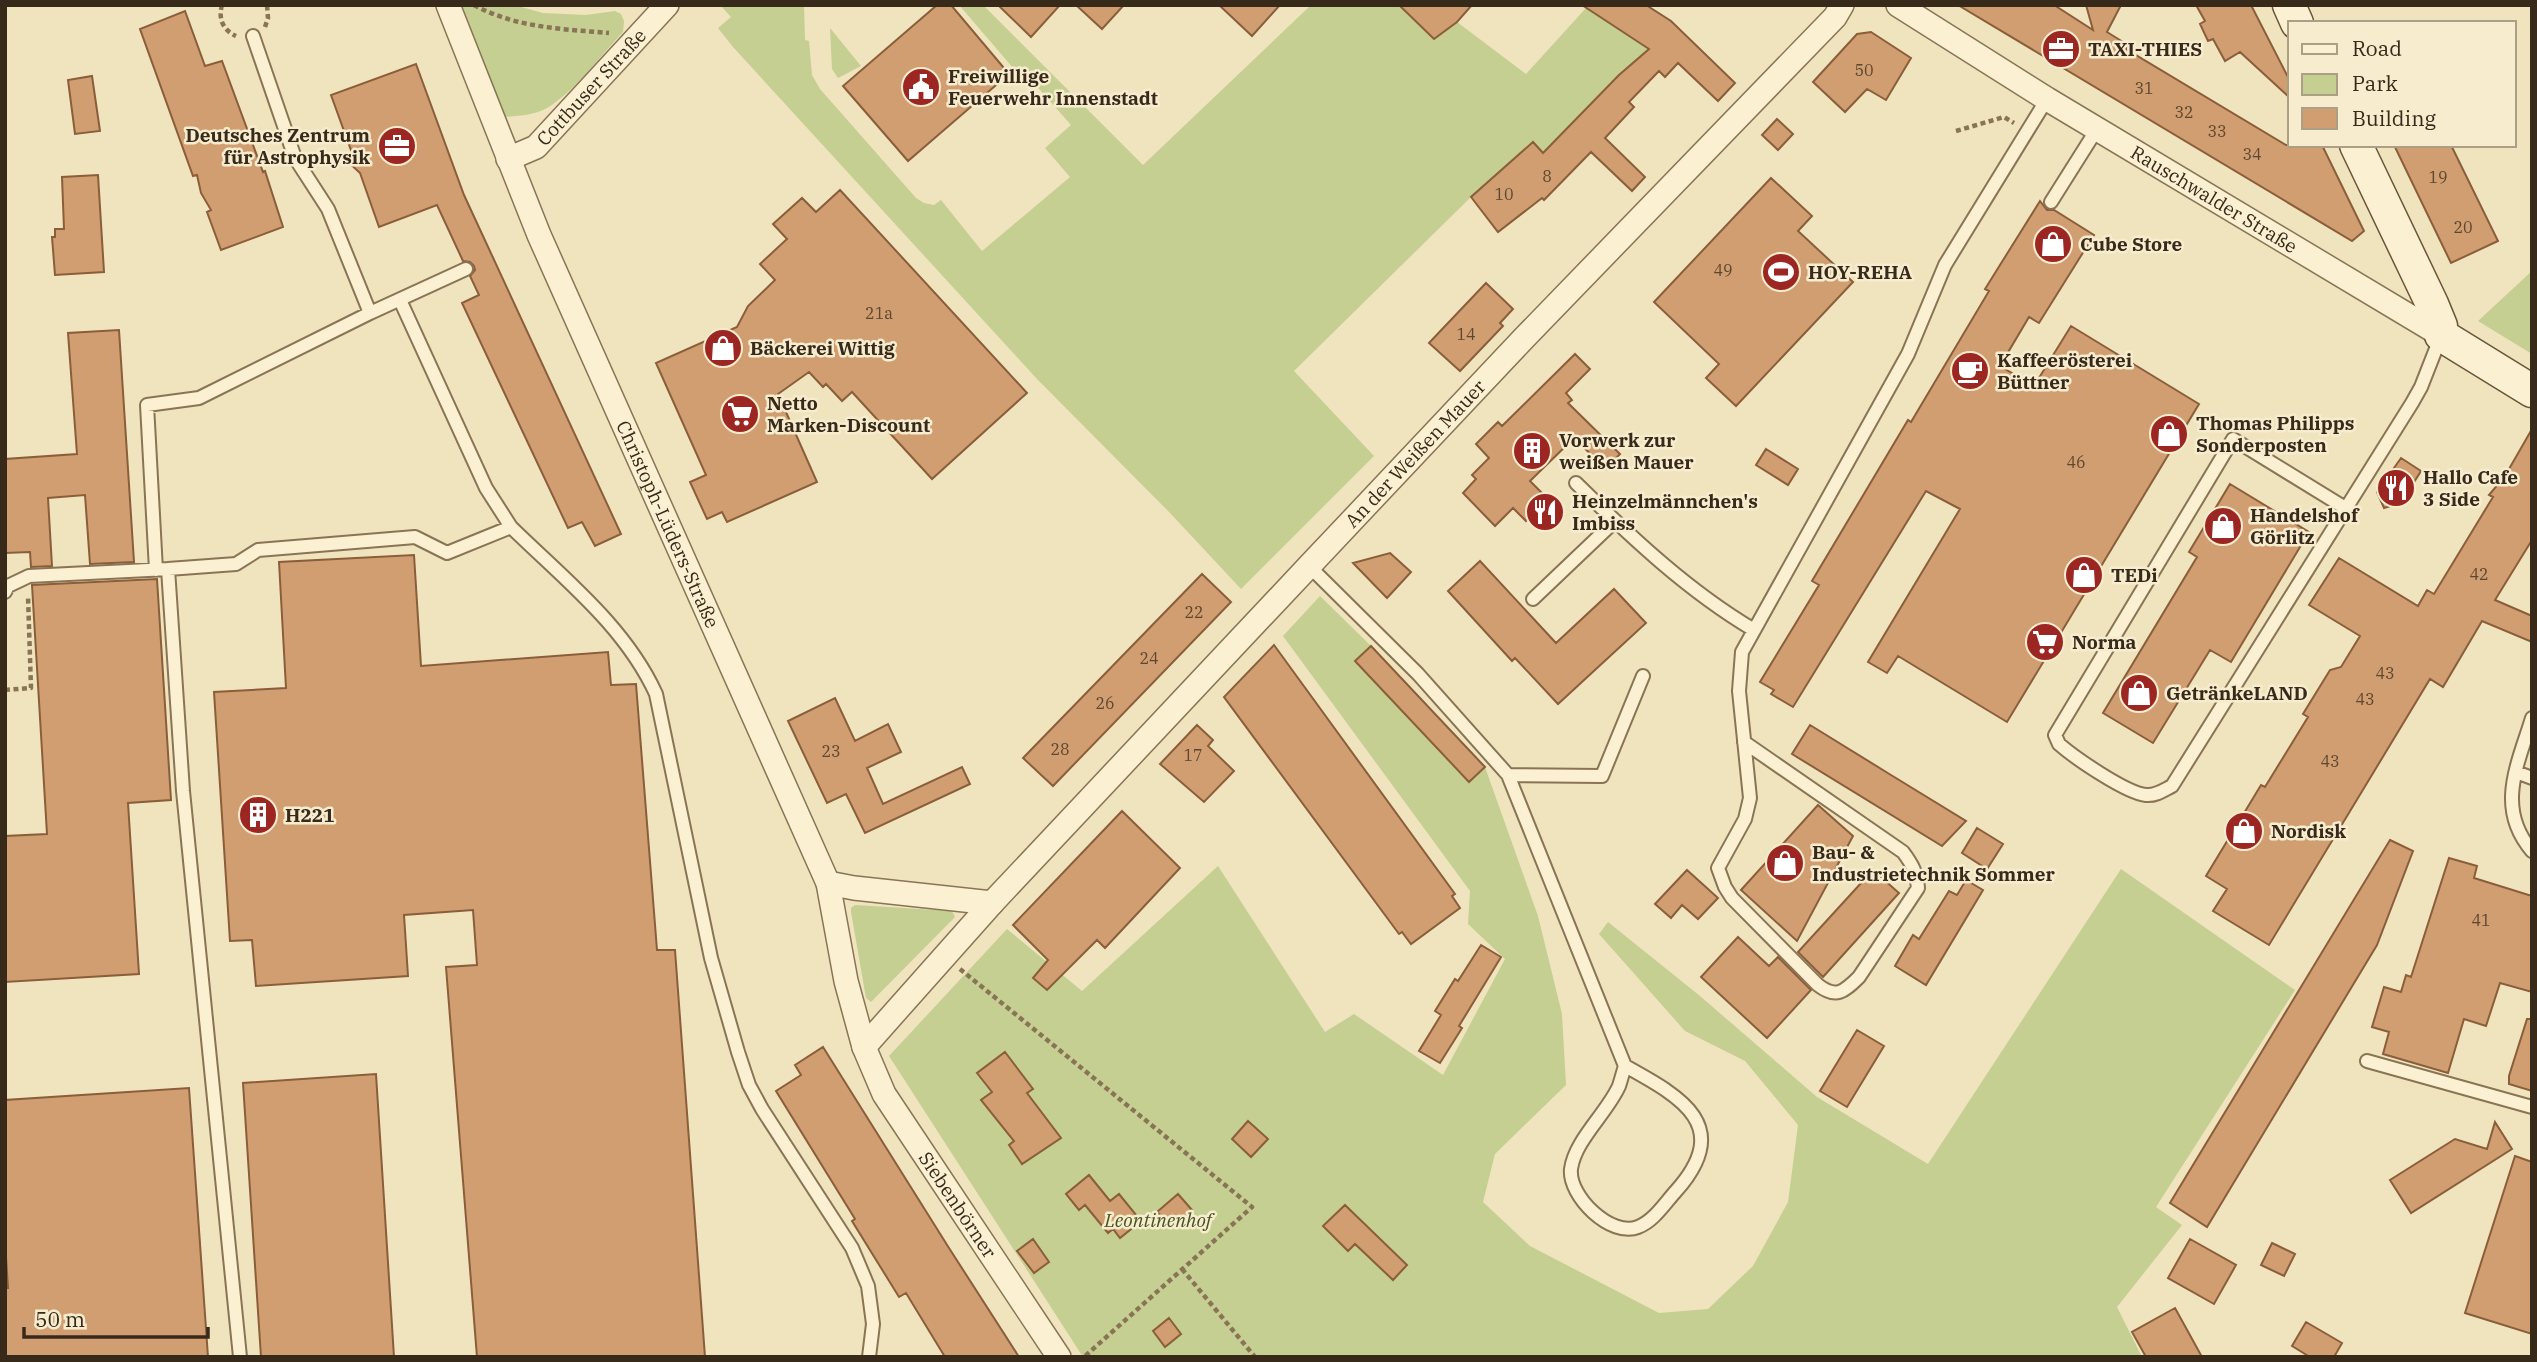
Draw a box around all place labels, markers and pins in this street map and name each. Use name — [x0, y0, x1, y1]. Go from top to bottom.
office icon: TAXI-THIES — [2040, 28, 2082, 70]
place label: TAXI-THIES — [2088, 37, 2202, 61]
place label: Freiwillige Feuerwehr Innenstadt — [948, 64, 1158, 110]
public building icon: Freiwillige Feuerwehr Innenstadt — [900, 66, 942, 108]
place label: Deutsches Zentrum für Astrophysik — [185, 123, 370, 169]
office icon: Deutsches Zentrum für Astrophysik — [376, 125, 418, 167]
shop icon: Cube Store — [2032, 223, 2074, 265]
place label: Cube Store — [2080, 232, 2183, 256]
sports icon: HOY-REHA — [1760, 251, 1802, 293]
place label: HOY-REHA — [1808, 260, 1913, 284]
shop icon: Bäckerei Wittig — [702, 327, 744, 369]
place label: Bäckerei Wittig — [750, 336, 895, 360]
place label: Kaffeerösterei Büttner — [1997, 348, 2132, 394]
cafe icon: Kaffeerösterei Büttner — [1949, 350, 1991, 392]
place label: Netto Marken-Discount — [767, 391, 930, 437]
supermarket icon: Netto Marken-Discount — [719, 393, 761, 435]
place label: Thomas Philipps Sonderposten — [2196, 411, 2354, 457]
shop icon: Thomas Philipps Sonderposten — [2148, 413, 2190, 455]
place label: Vorwerk zur weißen Mauer — [1559, 428, 1694, 474]
building icon: Vorwerk zur weißen Mauer — [1511, 430, 1553, 472]
place label: Hallo Cafe 3 Side — [2423, 465, 2518, 511]
restaurant icon: Hallo Cafe 3 Side — [2375, 467, 2417, 509]
place label: Heinzelmännchen's Imbiss — [1572, 489, 1758, 535]
restaurant icon: Heinzelmännchen's Imbiss — [1524, 491, 1566, 533]
place label: Handelshof Görlitz — [2250, 503, 2360, 549]
shop icon: Handelshof Görlitz — [2202, 505, 2244, 547]
shop icon: TEDi — [2063, 554, 2105, 596]
place label: TEDi — [2111, 563, 2158, 587]
supermarket icon: Norma — [2024, 621, 2066, 663]
place label: Norma — [2072, 630, 2137, 654]
shop icon: GetränkeLAND — [2118, 672, 2160, 714]
place label: GetränkeLAND — [2166, 681, 2308, 705]
building icon: H221 — [237, 794, 279, 836]
place label: H221 — [285, 803, 335, 827]
shop icon: Nordisk — [2223, 810, 2265, 852]
place label: Nordisk — [2271, 819, 2346, 843]
place label: Bau- & Industrietechnik Sommer — [1812, 840, 2055, 886]
shop icon: Bau- & Industrietechnik Sommer — [1764, 842, 1806, 884]

